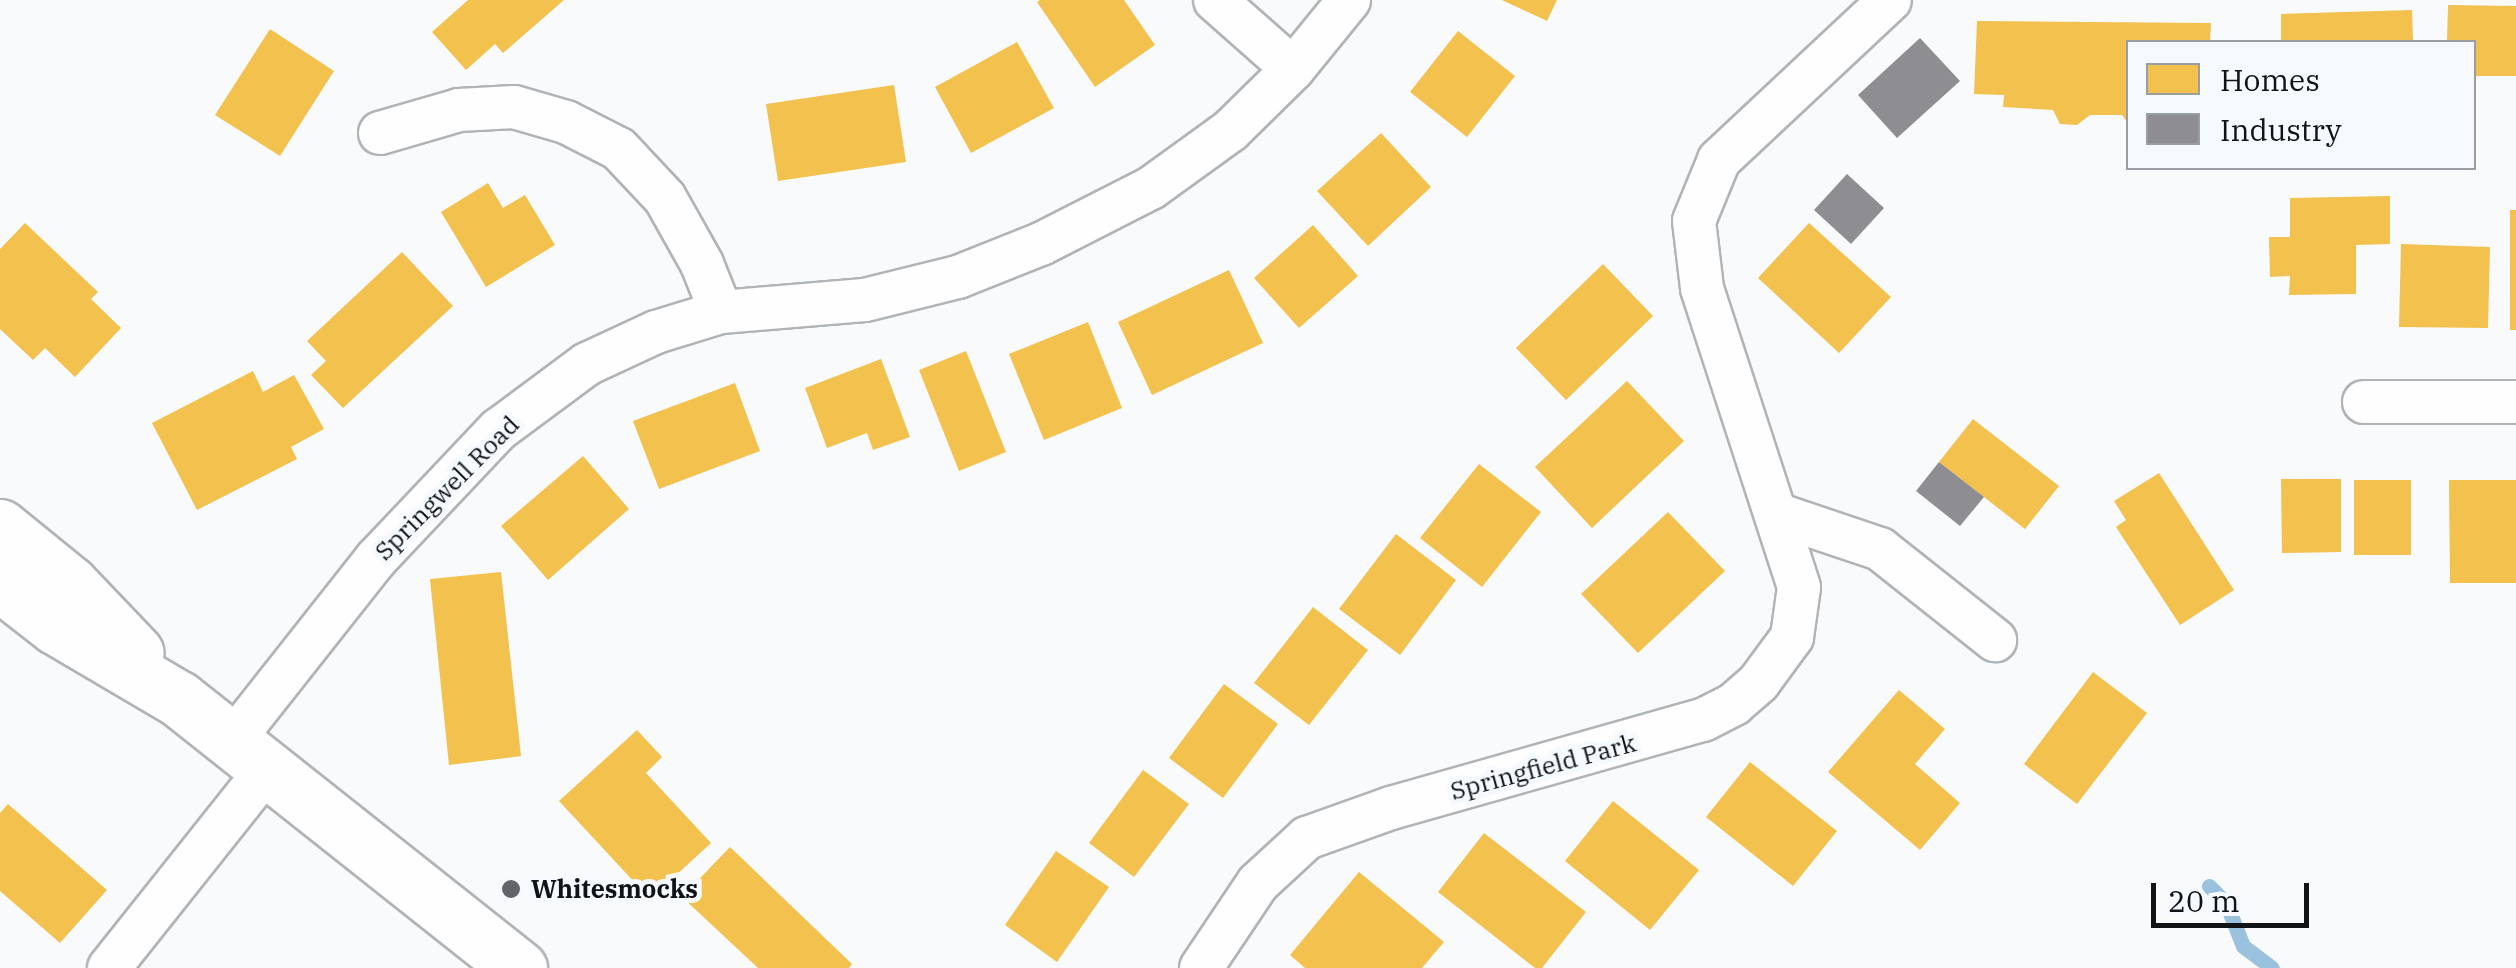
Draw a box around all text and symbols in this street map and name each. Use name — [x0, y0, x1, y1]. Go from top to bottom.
legend — [2126, 40, 2476, 170]
text: Homes — [2220, 60, 2320, 99]
text: Industry — [2220, 110, 2342, 149]
street label: Springwell Road — [369, 410, 525, 566]
street label: Springfield Park — [1447, 728, 1639, 806]
scale bar — [2156, 863, 2314, 925]
place label: Whitesmocks — [531, 874, 698, 904]
marker: Whitesmocks — [500, 878, 522, 900]
text: 20 m — [2168, 881, 2240, 920]

